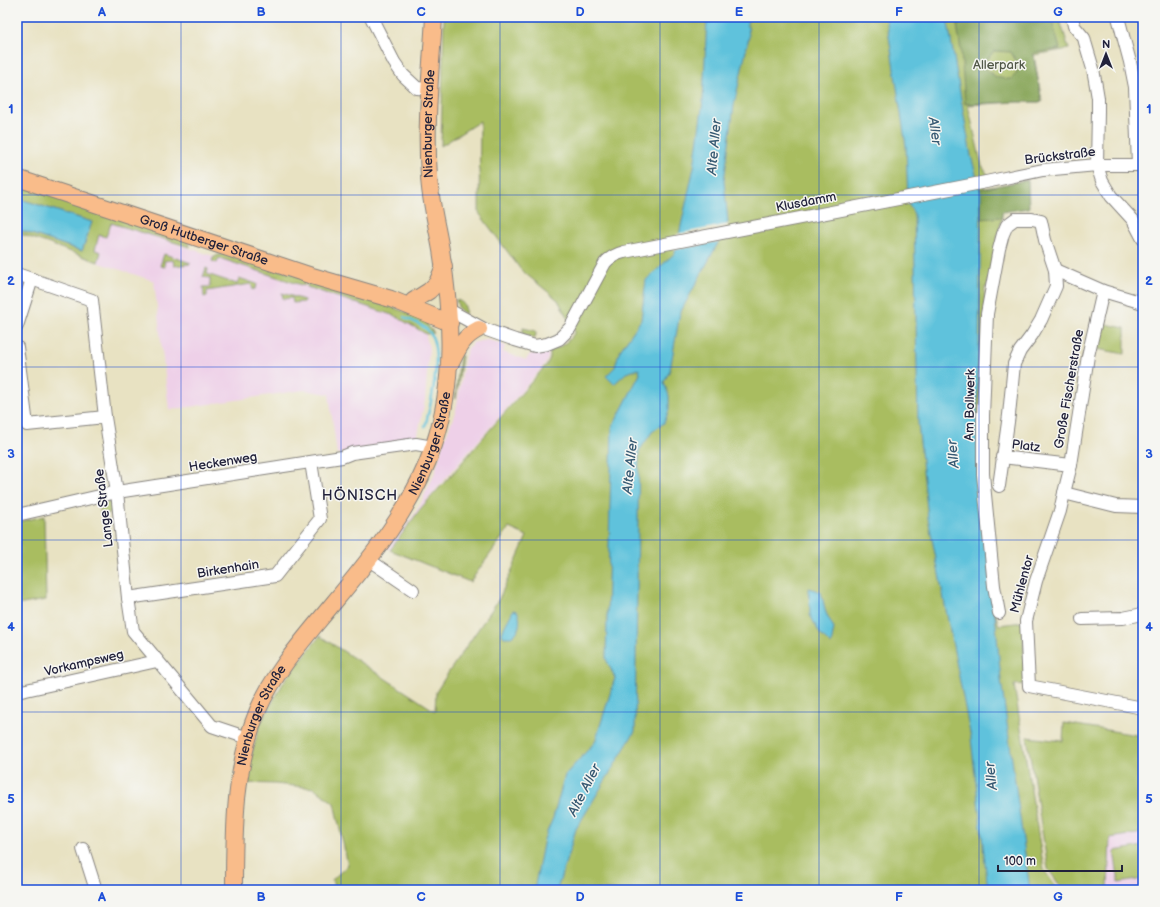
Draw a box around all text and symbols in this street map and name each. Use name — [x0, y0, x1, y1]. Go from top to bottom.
text: A — [97, 4, 106, 20]
text: B — [256, 4, 266, 20]
text: C — [416, 4, 426, 20]
text: D — [575, 4, 585, 20]
text: E — [735, 4, 744, 20]
text: F — [895, 4, 903, 20]
text: G — [1053, 4, 1063, 20]
north arrow — [1086, 34, 1126, 74]
text: N — [1102, 38, 1110, 51]
park label: Allerpark — [973, 57, 1026, 73]
street label: Nienburger Straße — [420, 69, 439, 179]
text: 1 — [8, 101, 14, 117]
text: 1 — [1146, 101, 1152, 117]
water label: Aller — [924, 115, 946, 147]
water label: Alte Aller — [703, 117, 725, 177]
street label: Brückstraße — [1024, 144, 1097, 168]
street label: Klusdamm — [774, 188, 838, 216]
street label: Groß Hutberger Straße — [138, 211, 271, 269]
text: 2 — [7, 273, 15, 289]
text: 2 — [1145, 273, 1153, 289]
street label: Große Fischerstraße — [1051, 328, 1087, 450]
street label: Am Bollwerk — [961, 368, 979, 441]
street label: Nienburger Straße — [405, 390, 454, 498]
water label: Alte Aller — [619, 436, 641, 496]
street label: Platz — [1011, 436, 1042, 456]
water label: Aller — [943, 438, 963, 470]
text: 3 — [7, 446, 15, 462]
text: 3 — [1145, 446, 1153, 462]
street label: Heckenweg — [188, 449, 258, 475]
street label: Lange Straße — [91, 468, 117, 548]
district label: HÖNISCH — [322, 486, 398, 505]
street label: Mühlentor — [1007, 553, 1037, 615]
street label: Birkenhain — [196, 556, 260, 582]
text: 4 — [7, 619, 15, 635]
text: 4 — [1145, 619, 1153, 635]
street label: Vorkampsweg — [43, 646, 125, 680]
street label: Nienburger Straße — [234, 662, 290, 767]
water label: Alte Aller — [563, 760, 605, 820]
water label: Aller — [981, 760, 1001, 792]
text: 5 — [7, 791, 15, 807]
text: 5 — [1145, 791, 1153, 807]
scale bar — [998, 847, 1122, 873]
text: 100 m — [1004, 854, 1036, 869]
text: A — [97, 889, 106, 905]
text: B — [256, 889, 266, 905]
text: C — [416, 889, 426, 905]
text: D — [575, 889, 585, 905]
text: E — [735, 889, 744, 905]
text: F — [895, 889, 903, 905]
text: G — [1053, 889, 1063, 905]

